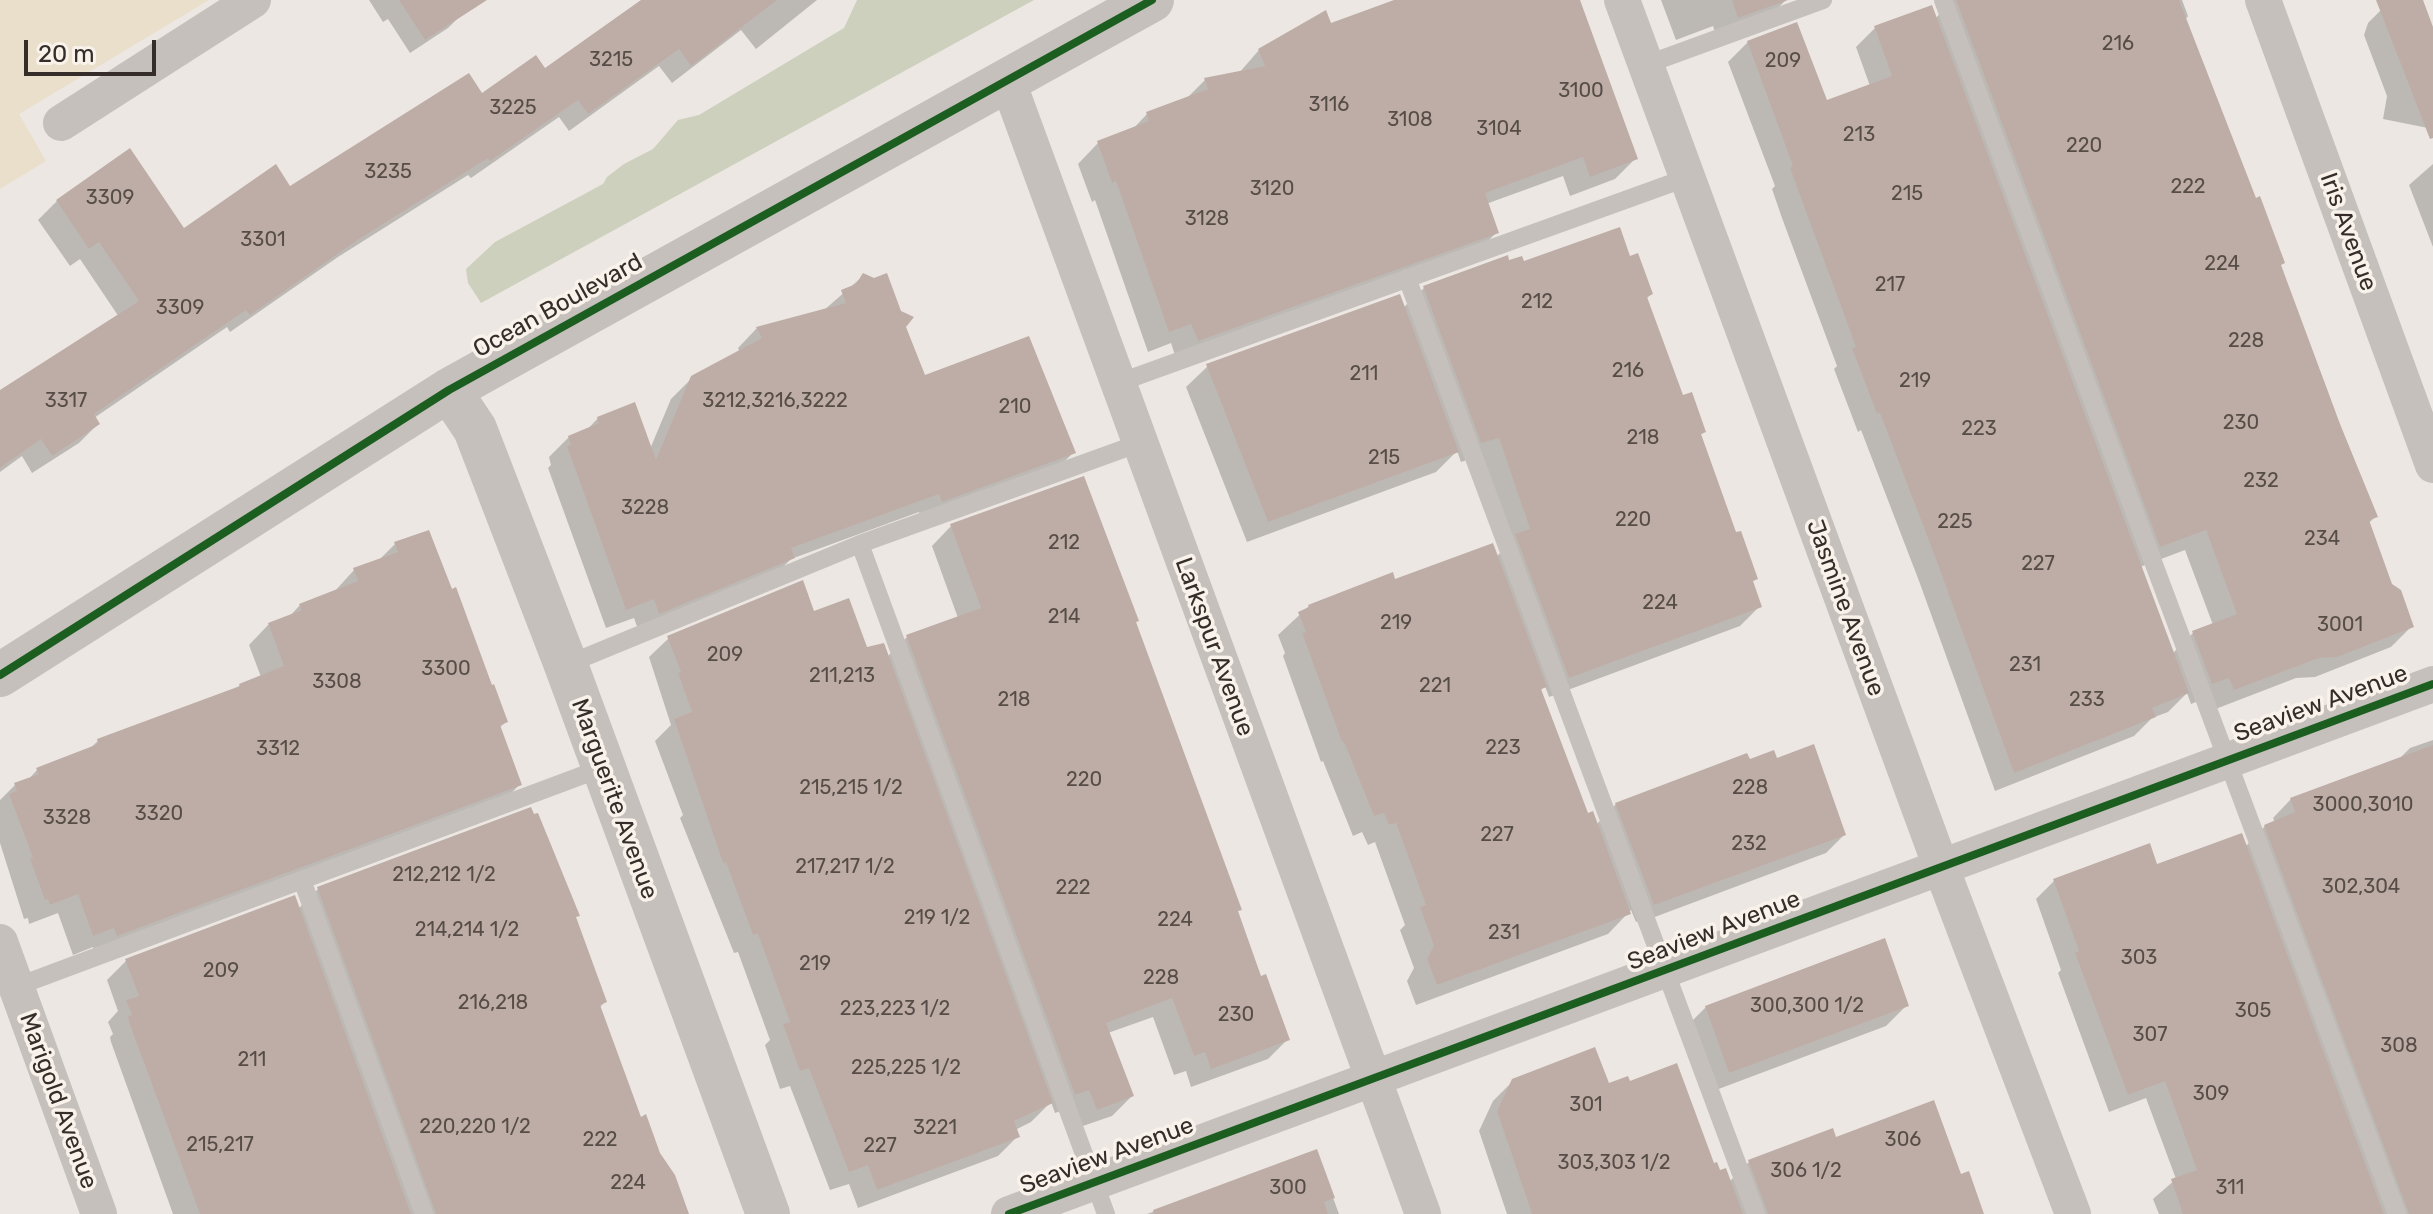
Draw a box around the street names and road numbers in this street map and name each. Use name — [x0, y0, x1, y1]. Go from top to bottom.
street label: Iris Avenue — [2313, 169, 2383, 295]
street label: Ocean Boulevard — [468, 248, 648, 364]
street label: Jasmine Avenue — [1800, 516, 1890, 700]
street label: Larkspur Avenue — [1168, 554, 1260, 740]
street label: Seaview Avenue — [2230, 659, 2412, 749]
street label: Marguerite Avenue — [564, 695, 664, 903]
street label: Seaview Avenue — [1624, 885, 1804, 977]
street label: Marigold Avenue — [13, 1009, 103, 1193]
street label: Seaview Avenue — [1016, 1111, 1198, 1201]

